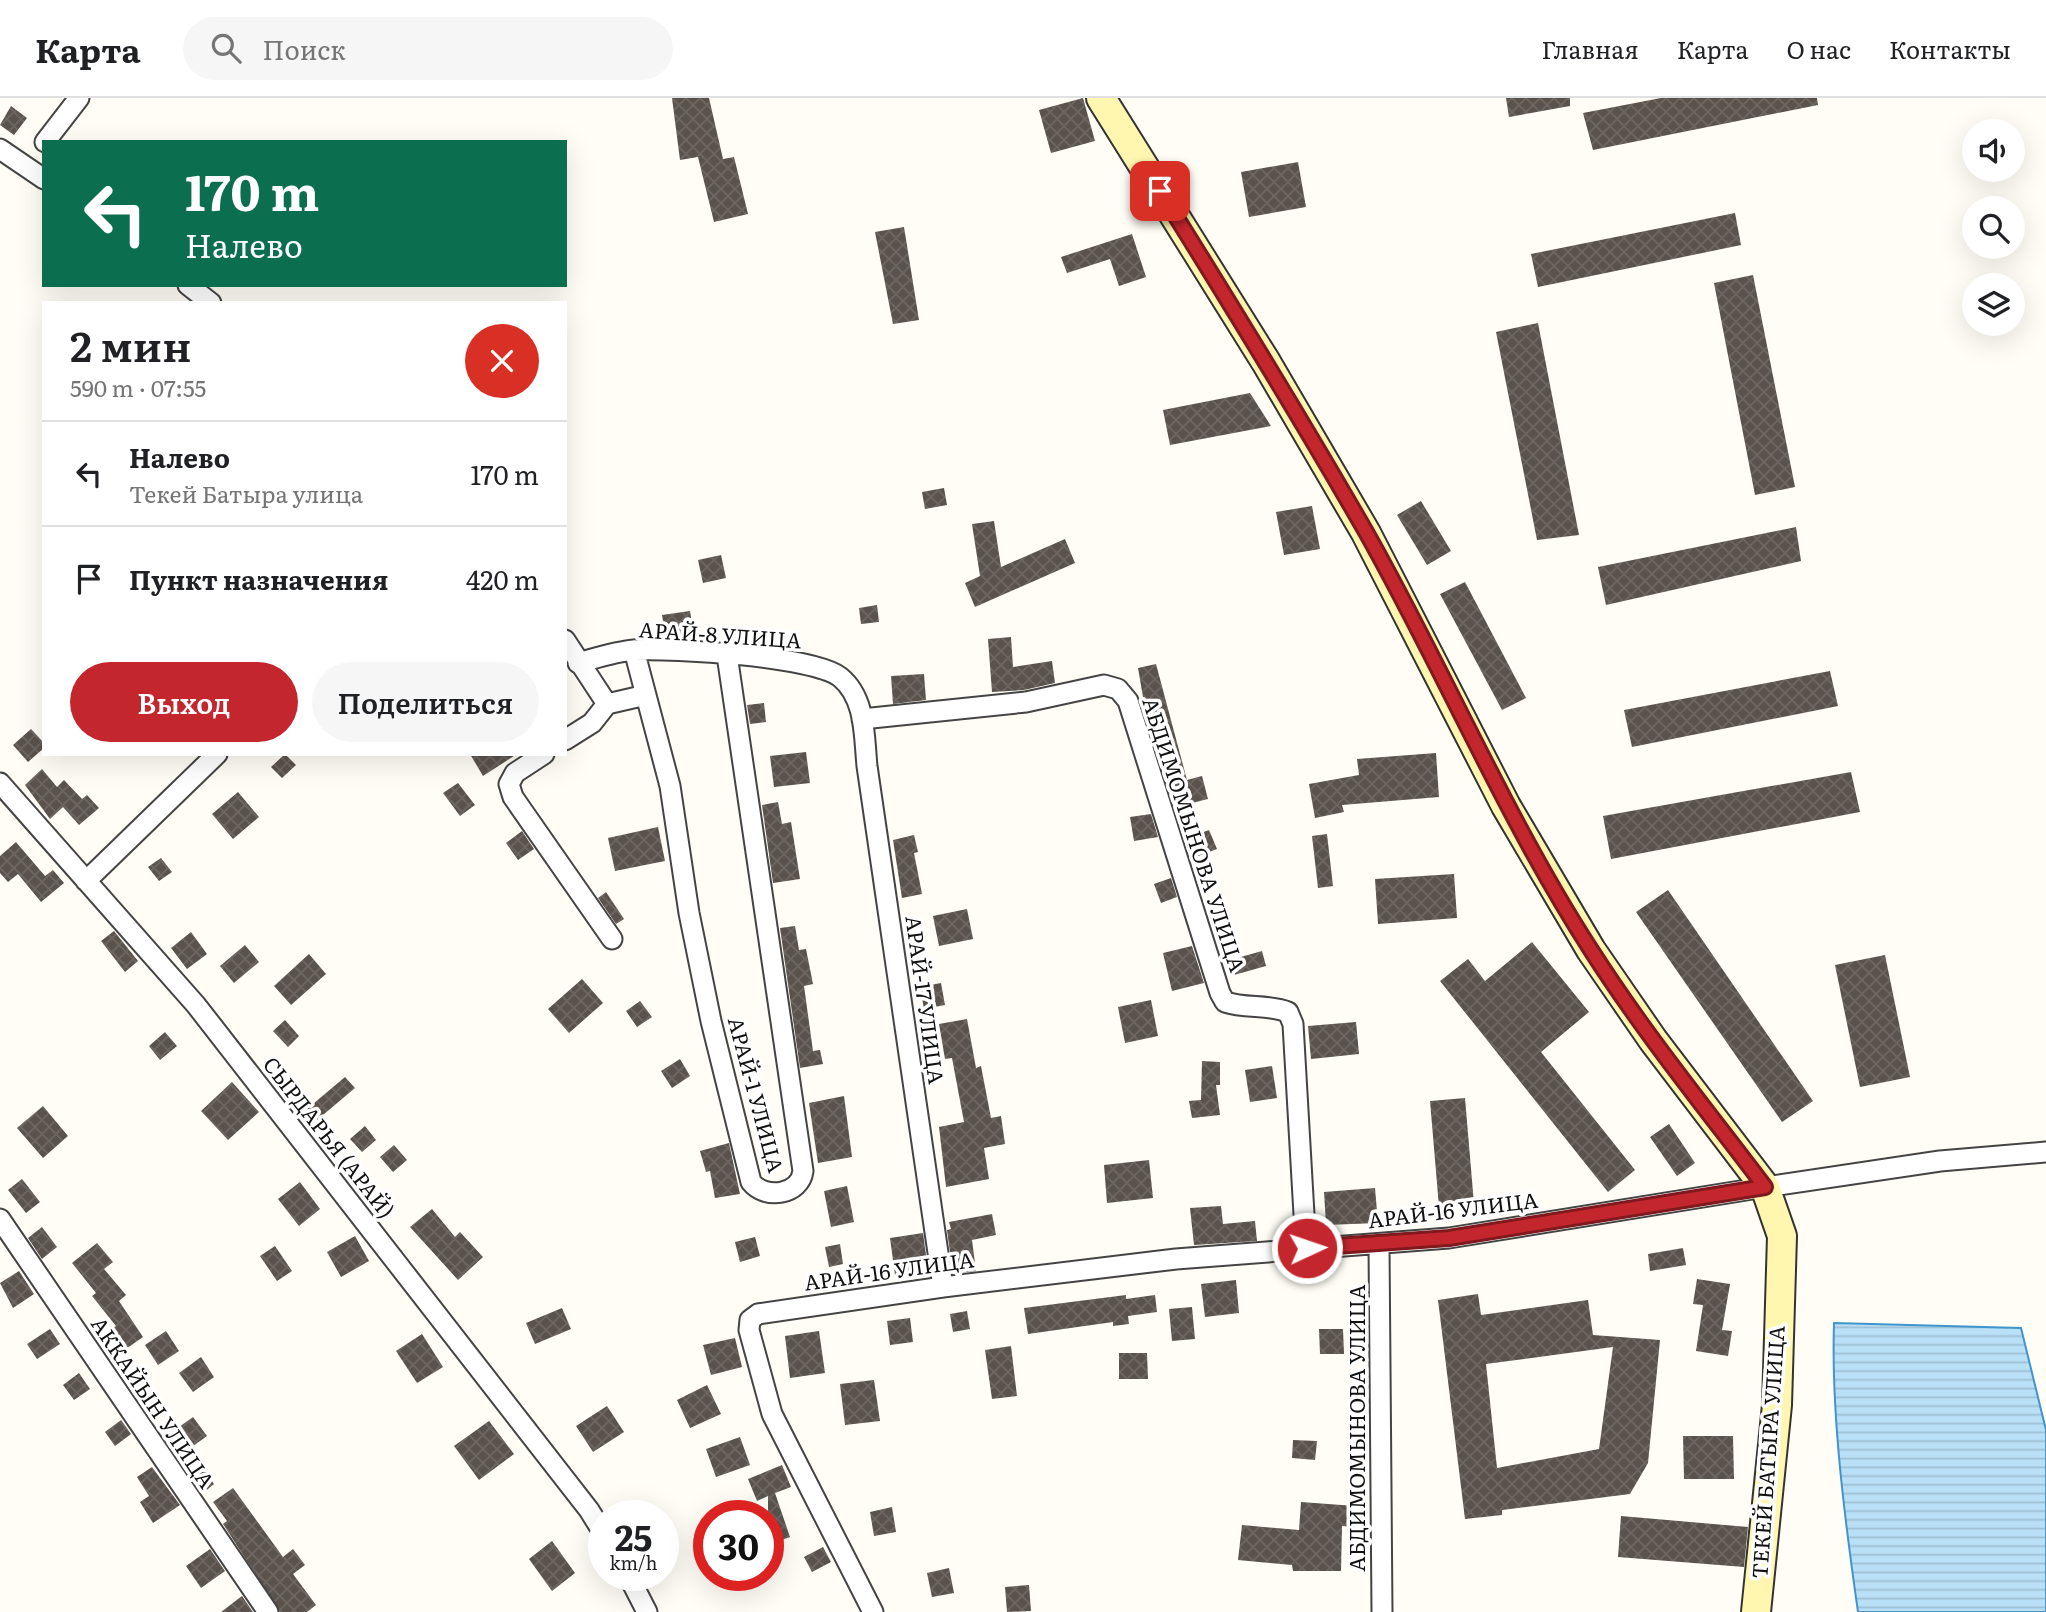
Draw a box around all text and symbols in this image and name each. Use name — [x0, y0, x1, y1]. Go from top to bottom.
search box — [183, 17, 673, 80]
text: Карта — [35, 24, 141, 73]
icon: search — [207, 29, 245, 67]
text: Поиск — [263, 29, 346, 68]
text: Главная — [1541, 31, 1639, 66]
text: Карта — [1677, 31, 1749, 66]
text: О нас — [1787, 31, 1851, 66]
text: Контакты — [1889, 31, 2011, 66]
map controls — [1962, 119, 2025, 336]
button: sound — [1962, 119, 2025, 182]
text: 170 m — [185, 153, 319, 226]
pin — [1130, 161, 1190, 221]
icon: left — [70, 168, 161, 259]
icon: arrive — [1141, 172, 1179, 210]
button: search — [1962, 196, 2025, 259]
text: Налево — [185, 220, 303, 268]
button: layers — [1962, 273, 2025, 336]
text: 2 мин — [70, 313, 191, 375]
button: close — [465, 324, 539, 398]
text: 590 m · 07:55 — [70, 370, 206, 404]
text: Налево — [129, 437, 230, 476]
text: 170 m — [471, 454, 539, 493]
icon: left — [70, 455, 108, 493]
text: Текей Батыра улица — [129, 476, 363, 510]
text: Пункт назначения — [129, 559, 388, 598]
text: 420 m — [466, 559, 539, 598]
icon: arrive — [70, 560, 108, 598]
street label: АРАЙ-8 УЛИЦА — [638, 612, 803, 655]
button: Выход — [70, 662, 298, 742]
button: Поделиться — [312, 662, 539, 742]
street label: АБДИМОМЫНОВА УЛИЦА — [1136, 693, 1255, 976]
street label: АРАЙ-17 УЛИЦА — [899, 913, 954, 1087]
street label: АРАЙ-1 УЛИЦА — [722, 1013, 793, 1176]
street label: СЫРДАРЬЯ (АРАЙ) — [257, 1049, 403, 1224]
street label: АРАЙ-16 УЛИЦА — [1366, 1183, 1540, 1234]
position arrow — [1270, 1211, 1344, 1285]
street label: АРАЙ-16 УЛИЦА — [802, 1242, 976, 1297]
street label: АБДИМОМЫНОВА УЛИЦА — [1340, 1284, 1371, 1572]
street label: АККАЙЫН УЛИЦА — [85, 1309, 224, 1494]
street label: ТЕКЕЙ БАТЫРА УЛИЦА — [1742, 1324, 1791, 1579]
speed limit sign: 30 — [693, 1500, 784, 1591]
text: 25 — [615, 1510, 652, 1562]
text: km/h — [610, 1549, 657, 1576]

